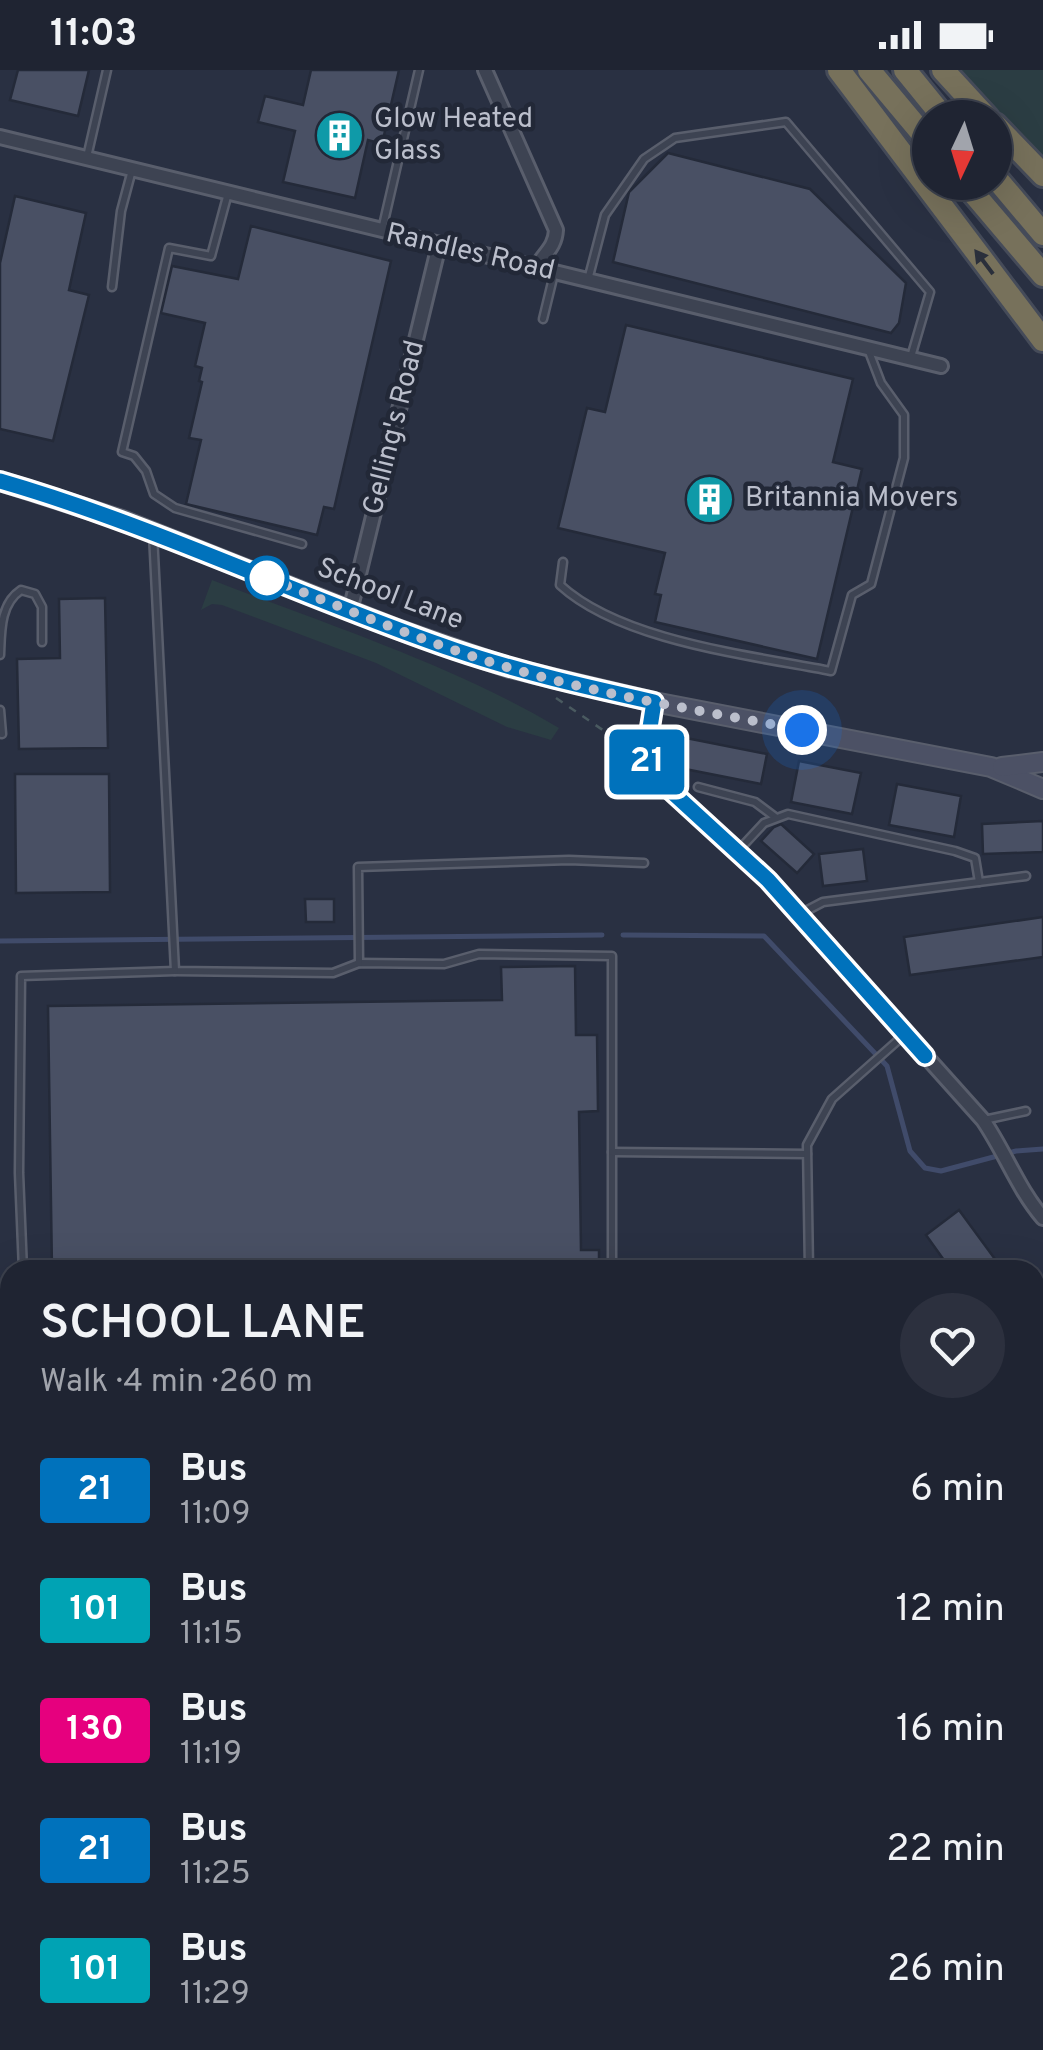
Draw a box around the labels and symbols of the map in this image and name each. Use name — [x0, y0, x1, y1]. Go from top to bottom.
north arrow — [912, 100, 1012, 200]
place label: Glow Heated Glass — [374, 102, 533, 170]
building icon: Glow Heated Glass — [313, 110, 365, 162]
street label: Randles Road — [382, 216, 558, 290]
one-way arrow — [975, 249, 995, 275]
street label: Gelling's Road — [356, 337, 434, 519]
building icon: Britannia Movers — [684, 473, 736, 525]
place label: Britannia Movers — [745, 481, 958, 517]
street label: School Lane — [312, 551, 468, 639]
unlabelled marker — [246, 557, 288, 599]
your location — [777, 705, 827, 755]
line badge: 21 — [602, 730, 692, 794]

